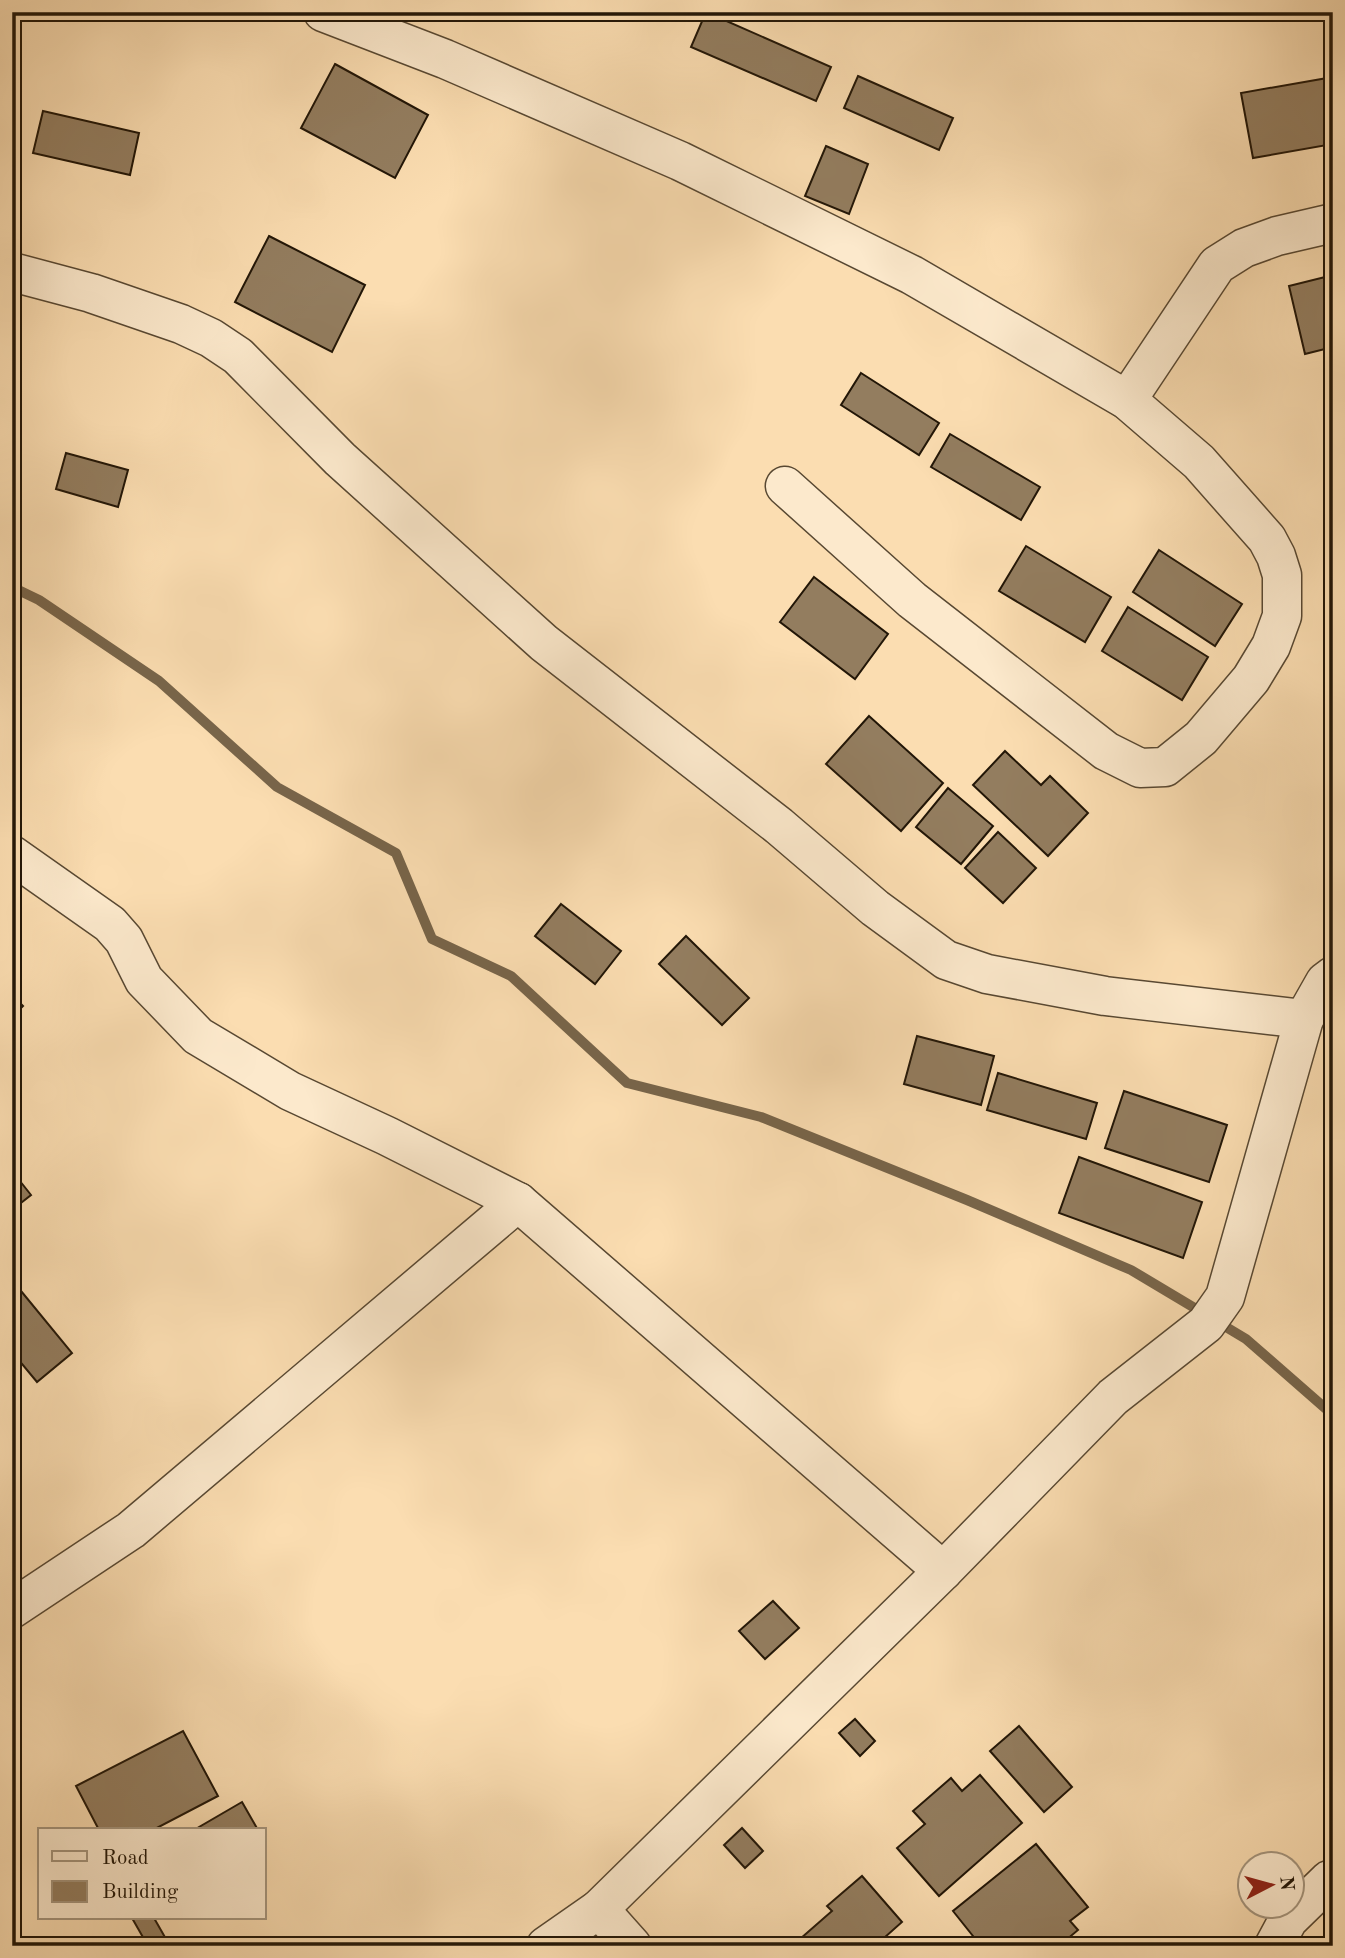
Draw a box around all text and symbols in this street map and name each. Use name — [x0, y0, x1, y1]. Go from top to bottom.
legend — [38, 1828, 266, 1920]
text: Road — [102, 1848, 149, 1869]
north arrow — [1236, 1850, 1306, 1920]
text: N — [1275, 1875, 1296, 1892]
text: Building — [102, 1882, 179, 1903]

